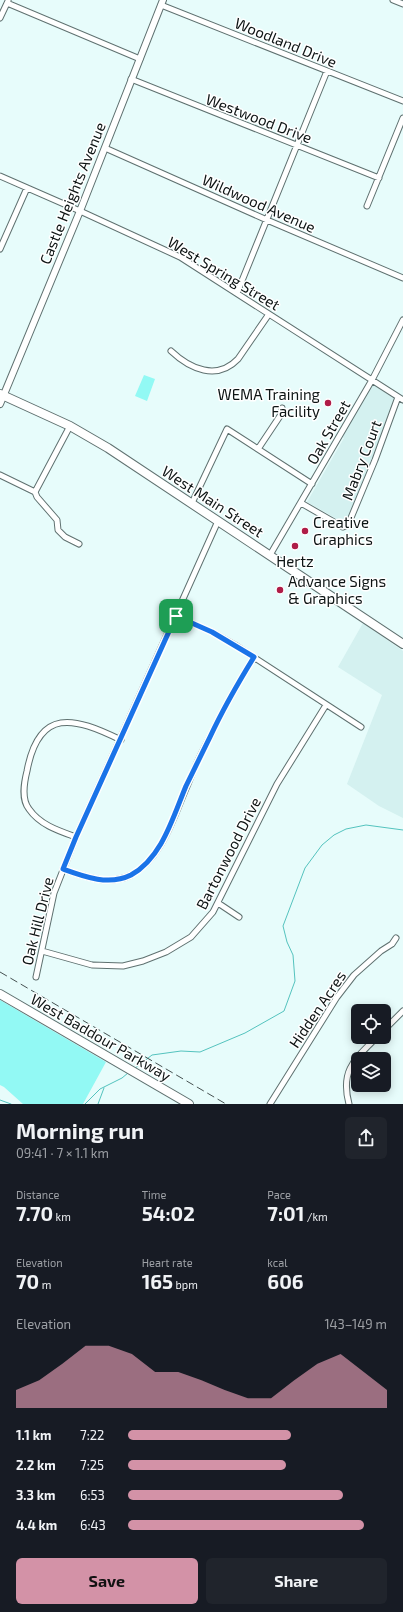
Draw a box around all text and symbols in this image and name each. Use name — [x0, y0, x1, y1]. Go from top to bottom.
street label: Woodland Drive — [232, 13, 340, 71]
street label: Westwood Drive — [203, 89, 315, 147]
street label: Castle Heights Avenue — [35, 119, 109, 267]
street label: Wildwood Avenue — [200, 170, 318, 236]
street label: West Spring Street — [165, 232, 284, 314]
place label: WEMA Training Facility — [217, 385, 321, 420]
street label: Oak Street — [303, 397, 354, 467]
marker: WEMA Training Facility — [323, 398, 333, 408]
street label: Mabry Court — [337, 417, 385, 503]
street label: West Main Street — [159, 461, 267, 541]
place label: Creative Graphics — [313, 513, 373, 548]
marker: Creative Graphics — [300, 526, 310, 536]
marker: Hertz — [290, 541, 300, 551]
place label: Hertz — [276, 552, 314, 570]
place label: Advance Signs & Graphics — [288, 572, 386, 607]
marker: Advance Signs & Graphics — [275, 585, 285, 595]
pin — [159, 599, 193, 633]
icon: arrive — [165, 605, 187, 627]
street label: Bartonwood Drive — [192, 794, 264, 912]
street label: Oak Hill Drive — [17, 875, 57, 967]
street label: Hidden Acres — [285, 967, 349, 1051]
street label: West Baddour Parkway — [28, 990, 174, 1084]
map controls — [351, 1004, 391, 1092]
button: locate — [351, 1004, 391, 1044]
button: layers — [351, 1052, 391, 1092]
text: Morning run — [16, 1117, 144, 1143]
button: share — [345, 1117, 387, 1159]
text: 09:41 · 7 × 1.1 km — [16, 1145, 109, 1161]
text: Distance — [16, 1188, 59, 1201]
text: Time — [142, 1188, 166, 1201]
text: Pace — [267, 1188, 291, 1201]
text: 7.70 — [16, 1201, 53, 1225]
text: 54:02 — [142, 1201, 195, 1225]
text: 7:01 — [267, 1201, 304, 1225]
text: km — [53, 1210, 71, 1223]
text: /km — [304, 1210, 328, 1223]
text: Elevation — [16, 1256, 63, 1269]
text: Heart rate — [142, 1256, 193, 1269]
text: kcal — [267, 1256, 287, 1269]
text: 70 — [16, 1269, 39, 1293]
text: 165 — [142, 1269, 173, 1293]
text: 606 — [267, 1269, 304, 1293]
text: m — [39, 1278, 51, 1291]
text: bpm — [173, 1278, 198, 1291]
text: Elevation — [16, 1316, 71, 1332]
text: 143–149 m — [324, 1316, 387, 1332]
text: 1.1 km — [16, 1427, 51, 1443]
text: 7:22 — [80, 1427, 104, 1443]
text: 2.2 km — [16, 1457, 56, 1473]
text: 7:25 — [80, 1457, 104, 1473]
text: 3.3 km — [16, 1487, 55, 1503]
text: 6:53 — [80, 1487, 105, 1503]
text: 4.4 km — [16, 1517, 57, 1533]
text: 6:43 — [80, 1517, 106, 1533]
button: Save — [16, 1558, 198, 1604]
button: Share — [206, 1558, 387, 1604]

